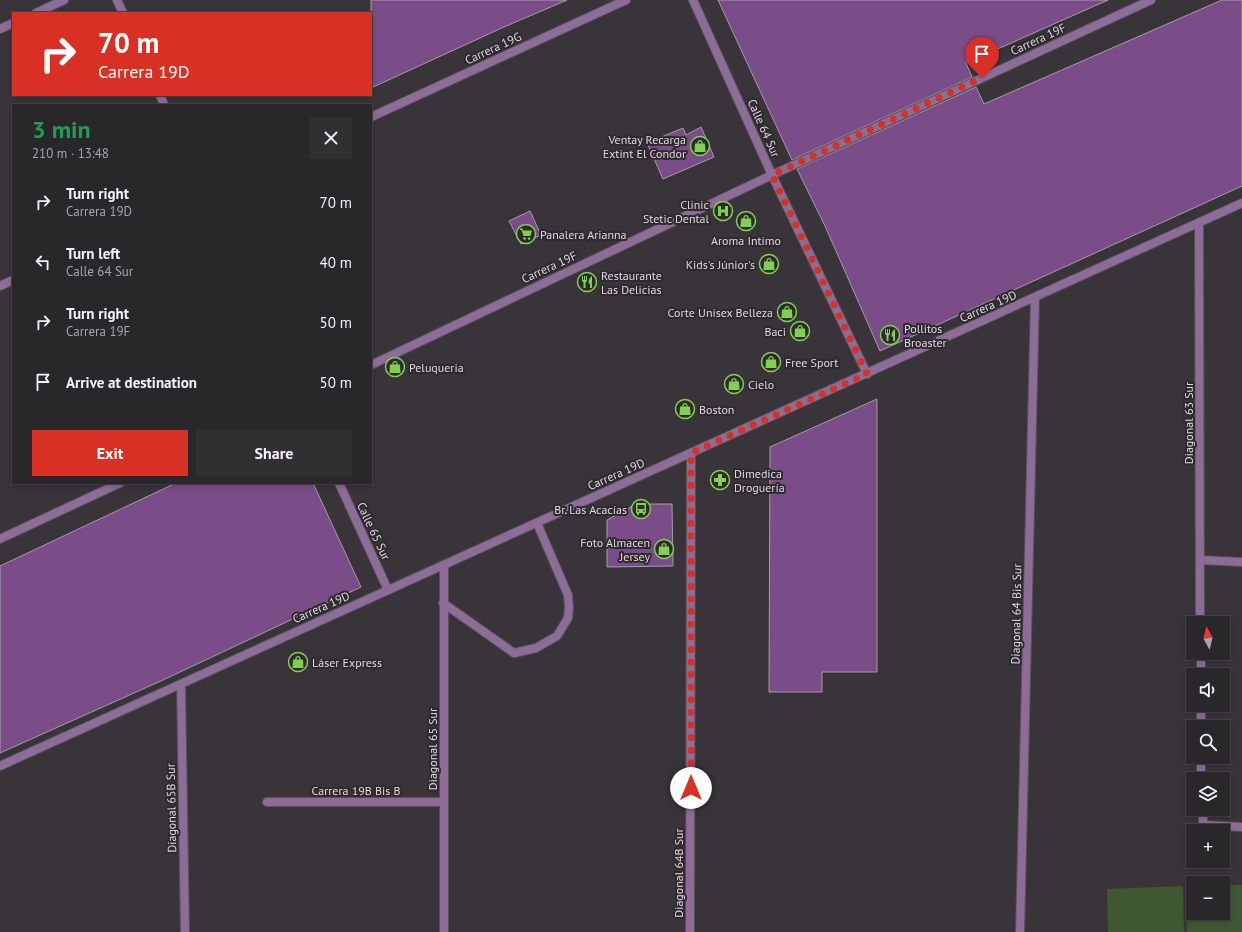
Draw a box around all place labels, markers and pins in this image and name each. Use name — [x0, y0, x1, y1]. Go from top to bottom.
pin — [965, 37, 999, 78]
place label: Ventay Recarga Extint El Condor — [603, 132, 686, 161]
shop icon: Ventay Recarga Extint El Condor — [689, 135, 711, 157]
place label: Clinic Stetic Dental — [643, 197, 710, 226]
hospital icon: Clinic Stetic Dental — [712, 200, 734, 222]
shop icon: Aroma Intimo — [735, 210, 757, 232]
supermarket icon: Panalera Arianna — [515, 223, 537, 245]
place label: Panalera Arianna — [540, 227, 627, 242]
place label: Aroma Intimo — [711, 233, 781, 248]
shop icon: Kids's Júnior's — [758, 253, 780, 275]
place label: Kids's Júnior's — [686, 257, 755, 272]
place label: Restaurante Las Delicias — [601, 268, 662, 297]
restaurant icon: Restaurante Las Delicias — [576, 271, 598, 293]
shop icon: Corte Unisex Belleza — [776, 301, 798, 323]
place label: Corte Unisex Belleza — [668, 305, 773, 320]
shop icon: Baci — [789, 320, 811, 342]
place label: Pollitos Broaster — [904, 321, 947, 350]
place label: Baci — [764, 324, 786, 339]
restaurant icon: Pollitos Broaster — [879, 324, 901, 346]
shop icon: Free Sport — [760, 351, 782, 373]
place label: Free Sport — [785, 355, 838, 370]
shop icon: Peluqueria — [384, 356, 406, 378]
place label: Peluqueria — [409, 360, 464, 375]
shop icon: Cielo — [723, 373, 745, 395]
place label: Cielo — [748, 377, 774, 392]
shop icon: Boston — [674, 398, 696, 420]
place label: Boston — [699, 402, 734, 417]
place label: Dimedica Droguería — [734, 466, 785, 495]
pharmacy icon: Dimedica Droguería — [709, 469, 731, 491]
bus stop icon: Br. Las Acacías — [630, 498, 652, 520]
place label: Br. Las Acacías — [554, 502, 627, 517]
place label: Foto Almacen Jersey — [580, 535, 650, 564]
shop icon: Foto Almacen Jersey — [653, 538, 675, 560]
shop icon: Láser Express — [287, 651, 309, 673]
place label: Láser Express — [312, 655, 382, 670]

